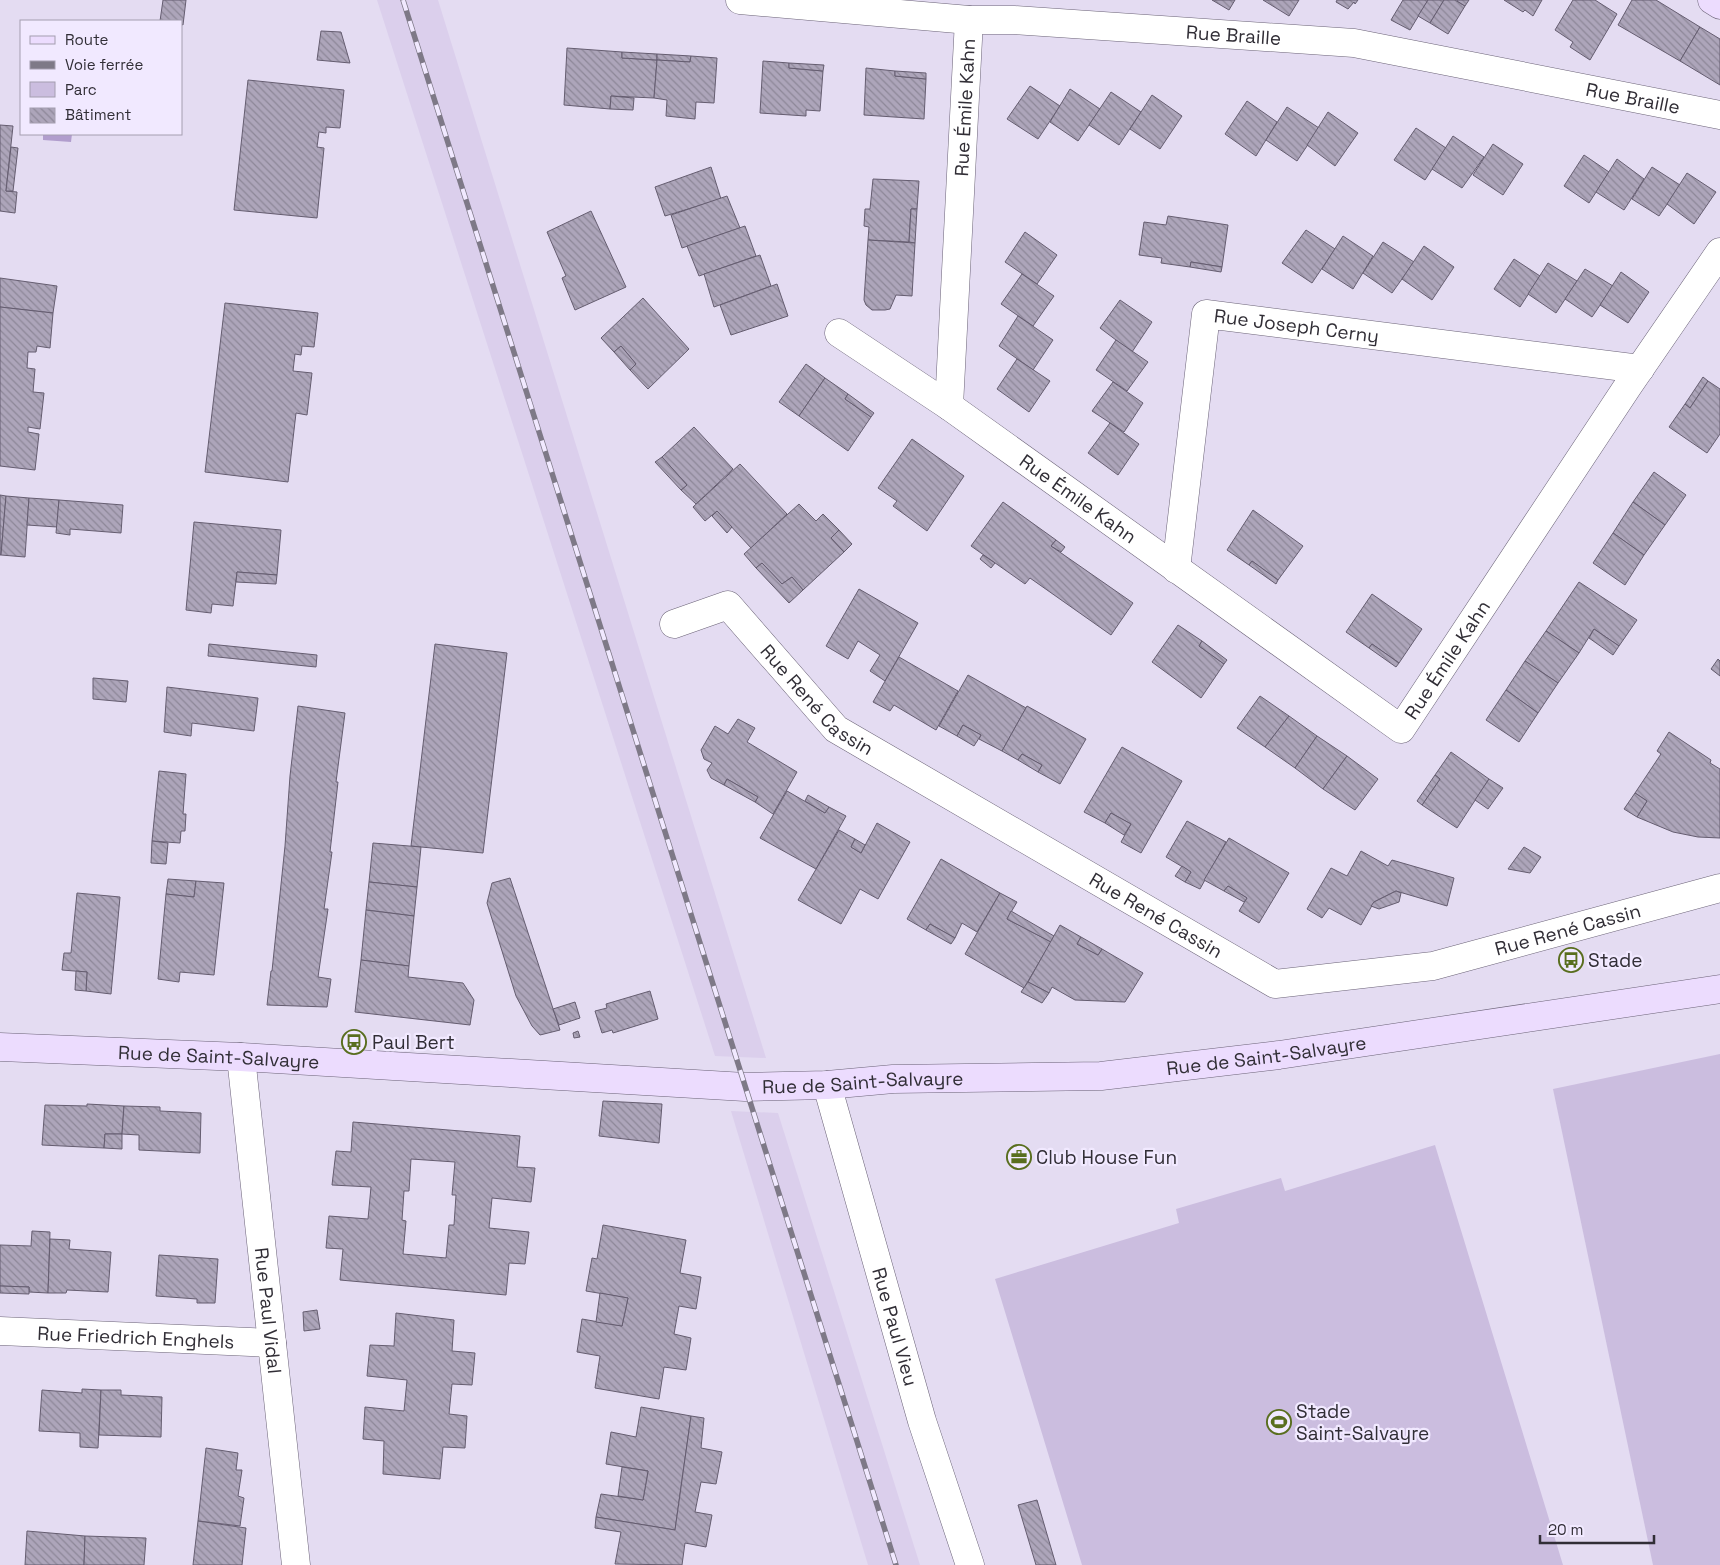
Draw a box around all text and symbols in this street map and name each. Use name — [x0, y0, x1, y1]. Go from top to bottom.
legend — [20, 20, 182, 135]
street label: Rue Braille — [1185, 20, 1282, 51]
text: Route — [65, 30, 109, 49]
street label: Rue Émile Kahn — [949, 38, 981, 177]
text: Voie ferrée — [65, 55, 143, 74]
street label: Rue Braille — [1584, 77, 1682, 120]
text: Parc — [65, 80, 97, 99]
text: Bâtiment — [65, 105, 131, 124]
street label: Rue Joseph Cerny — [1212, 303, 1380, 349]
street label: Rue Émile Kahn — [1015, 449, 1142, 549]
street label: Rue Émile Kahn — [1399, 595, 1496, 724]
street label: Rue René Cassin — [755, 639, 878, 761]
street label: Rue René Cassin — [1085, 867, 1227, 964]
street label: Rue René Cassin — [1492, 898, 1644, 962]
bus stop icon: Stade — [1558, 947, 1584, 973]
place label: Stade — [1588, 948, 1643, 973]
bus stop icon: Paul Bert — [341, 1029, 367, 1055]
place label: Paul Bert — [372, 1030, 455, 1055]
street label: Rue de Saint-Salvayre — [1165, 1030, 1368, 1081]
street label: Rue de Saint-Salvayre — [118, 1040, 320, 1075]
street label: Rue de Saint-Salvayre — [762, 1066, 964, 1100]
office icon: Club House Fun — [1006, 1144, 1032, 1170]
place label: Club House Fun — [1036, 1145, 1177, 1170]
street label: Rue Paul Vidal — [249, 1246, 287, 1375]
street label: Rue Paul Vieu — [866, 1265, 923, 1389]
street label: Rue Friedrich Enghels — [37, 1321, 235, 1354]
place label: Stade Saint-Salvayre — [1296, 1399, 1429, 1446]
sports icon: Stade Saint-Salvayre — [1266, 1409, 1292, 1435]
scale bar — [1540, 1512, 1654, 1544]
text: 20 m — [1548, 1520, 1583, 1539]

